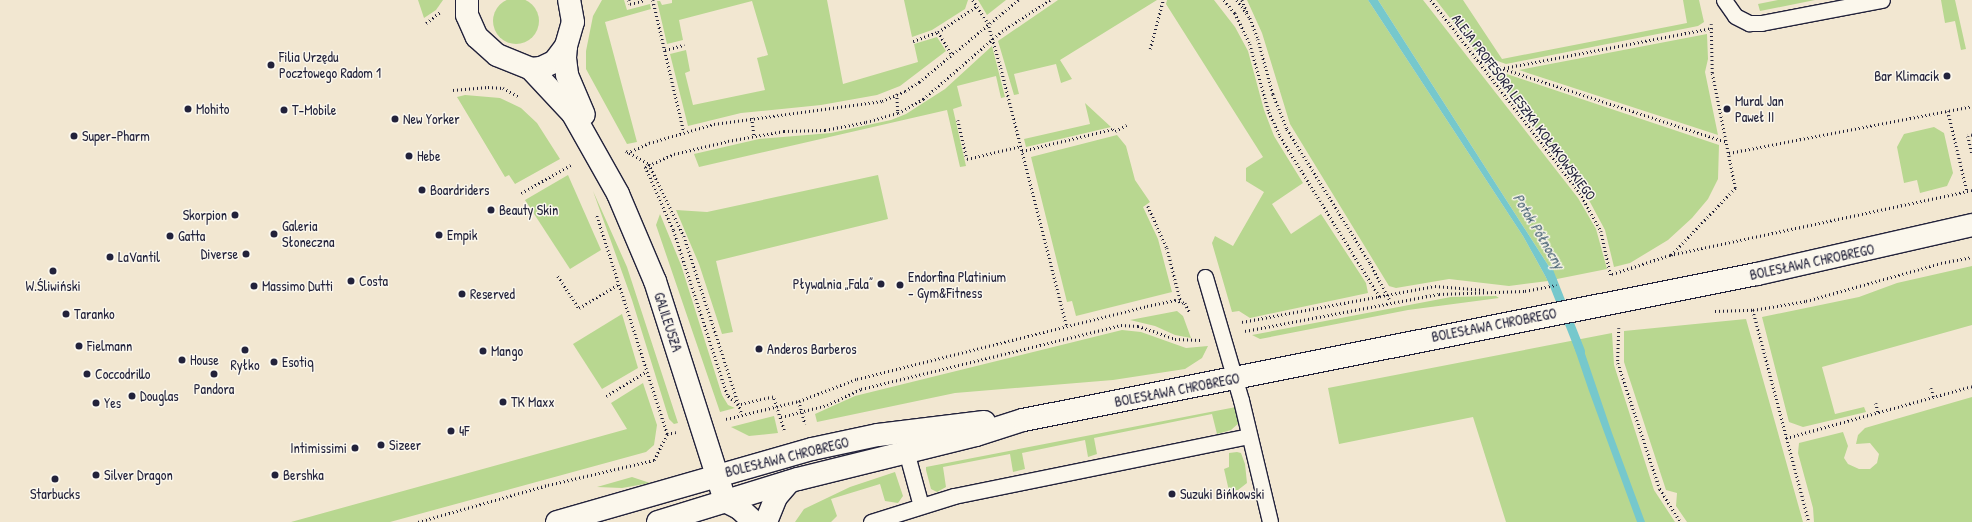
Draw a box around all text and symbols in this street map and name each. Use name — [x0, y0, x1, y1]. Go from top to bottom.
street label: ALEJA PROFESORA LESZKA KOŁAKOWSKIEGO — [1449, 11, 1599, 203]
place label: Filia Urzędu Pocztowego Radom 1 — [279, 49, 381, 82]
marker: Filia Urzędu Pocztowego Radom 1 — [266, 60, 276, 70]
place label: Bar Klimacik — [1874, 68, 1939, 84]
marker: Bar Klimacik — [1942, 71, 1952, 81]
place label: Mural Jan Paweł II — [1735, 93, 1784, 126]
place label: Mohito — [196, 101, 229, 117]
place label: T-Mobile — [292, 102, 336, 118]
marker: Mohito — [183, 104, 193, 114]
marker: Mural Jan Paweł II — [1722, 104, 1732, 114]
marker: T-Mobile — [279, 105, 289, 115]
place label: New Yorker — [403, 111, 460, 127]
marker: New Yorker — [390, 114, 400, 124]
place label: Super-Pharm — [82, 128, 150, 144]
marker: Super-Pharm — [69, 131, 79, 141]
place label: Hebe — [417, 148, 440, 164]
marker: Hebe — [404, 151, 414, 161]
place label: Boardriders — [430, 182, 489, 198]
marker: Boardriders — [417, 185, 427, 195]
water label: Potok Północny — [1509, 190, 1569, 272]
place label: Beauty Skin — [499, 202, 558, 218]
marker: Beauty Skin — [486, 205, 496, 215]
place label: Skorpion — [183, 207, 227, 223]
marker: Skorpion — [230, 210, 240, 220]
place label: Galeria Słoneczna — [282, 218, 335, 250]
place label: Empik — [447, 227, 478, 243]
place label: Gatta — [178, 228, 205, 244]
marker: Galeria Słoneczna — [269, 229, 279, 239]
marker: Empik — [434, 230, 444, 240]
marker: Gatta — [165, 231, 175, 241]
street label: BOLESŁAWA CHROBREGO — [1748, 241, 1876, 283]
place label: Diverse — [201, 246, 238, 262]
place label: LaVantil — [118, 249, 160, 265]
marker: Diverse — [241, 249, 251, 259]
marker: LaVantil — [105, 252, 115, 262]
marker: W.Śliwiński — [48, 266, 58, 276]
place label: Endorfina Platinium - Gym&Fitness — [908, 269, 1006, 302]
place label: Costa — [359, 273, 388, 289]
marker: Costa — [346, 276, 356, 286]
place label: Pływalnia „Fala” — [793, 276, 873, 292]
place label: W.Śliwiński — [25, 278, 81, 294]
place label: Massimo Dutti — [262, 278, 333, 294]
marker: Pływalnia „Fala” — [876, 279, 886, 289]
marker: Endorfina Platinium - Gym&Fitness — [895, 280, 905, 290]
marker: Massimo Dutti — [249, 281, 259, 291]
place label: Reserved — [470, 286, 515, 302]
marker: Reserved — [457, 289, 467, 299]
street label: GALILEUSZA — [651, 290, 685, 354]
street label: BOLESŁAWA CHROBREGO — [1430, 305, 1558, 345]
place label: Taranko — [74, 306, 115, 322]
marker: Taranko — [61, 309, 71, 319]
place label: Fielmann — [87, 338, 132, 354]
marker: Fielmann — [74, 341, 84, 351]
place label: Anderos Barberos — [767, 341, 857, 357]
place label: Mango — [491, 343, 523, 359]
marker: Anderos Barberos — [754, 344, 764, 354]
marker: Ryłko — [240, 345, 250, 355]
marker: Mango — [478, 346, 488, 356]
place label: House — [190, 352, 219, 368]
place label: Esotiq — [282, 354, 314, 370]
marker: House — [177, 355, 187, 365]
place label: Ryłko — [230, 357, 260, 373]
marker: Esotiq — [269, 357, 279, 367]
place label: Coccodrillo — [95, 366, 150, 382]
marker: Coccodrillo — [82, 369, 92, 379]
marker: Pandora — [209, 369, 219, 379]
street label: BOLESŁAWA CHROBREGO — [1113, 370, 1241, 410]
place label: Pandora — [194, 381, 234, 397]
place label: Douglas — [140, 388, 179, 404]
marker: Douglas — [127, 391, 137, 401]
place label: TK Maxx — [511, 394, 554, 410]
place label: Yes — [104, 395, 121, 411]
marker: TK Maxx — [498, 397, 508, 407]
marker: Yes — [91, 398, 101, 408]
place label: 4F — [459, 423, 469, 439]
marker: 4F — [446, 426, 456, 436]
street label: BOLESŁAWA CHROBREGO — [723, 433, 851, 481]
place label: Sizeer — [389, 437, 421, 453]
place label: Intimissimi — [290, 440, 347, 456]
marker: Sizeer — [376, 440, 386, 450]
marker: Intimissimi — [350, 443, 360, 453]
place label: Silver Dragon — [104, 467, 173, 483]
place label: Bershka — [283, 467, 324, 483]
marker: Silver Dragon — [91, 470, 101, 480]
marker: Bershka — [270, 470, 280, 480]
marker: Starbucks — [50, 474, 60, 484]
place label: Starbucks — [30, 486, 80, 502]
place label: Suzuki Bińkowski — [1180, 486, 1265, 502]
marker: Suzuki Bińkowski — [1167, 489, 1177, 499]

